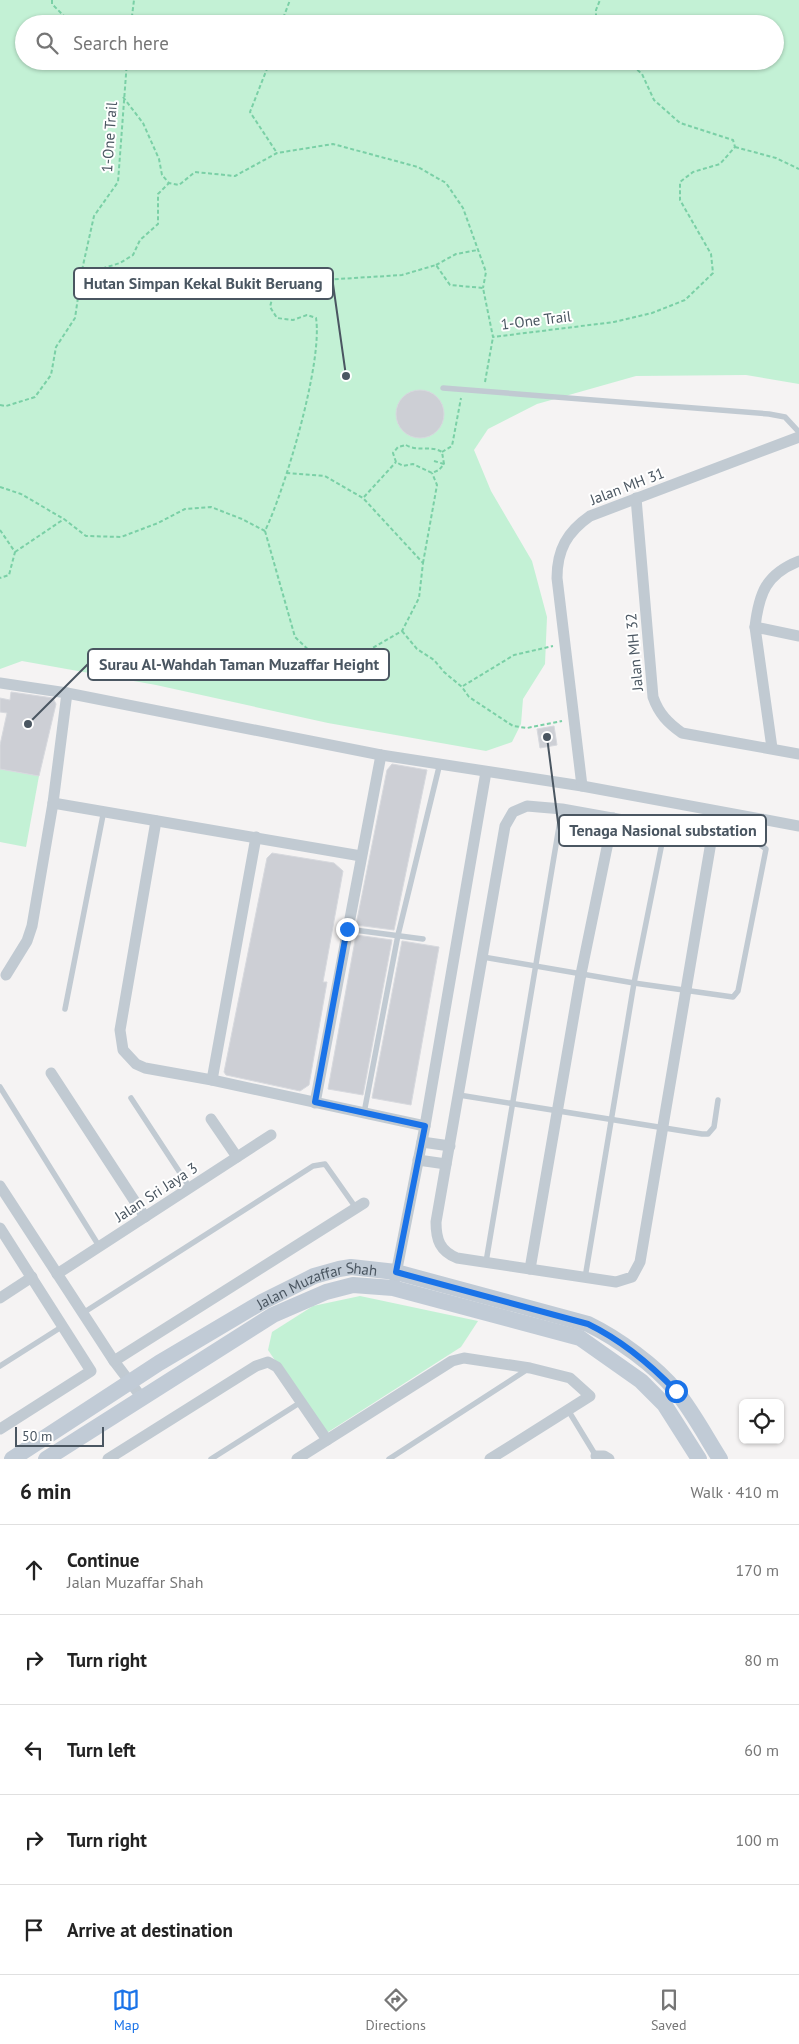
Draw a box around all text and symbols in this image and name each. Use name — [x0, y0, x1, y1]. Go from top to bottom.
search box — [15, 15, 784, 70]
icon: search — [33, 29, 61, 57]
text: Search here — [73, 31, 169, 55]
street label: 1-One Trail — [97, 100, 121, 173]
callout: Hutan Simpan Kekal Bukit Beruang — [74, 268, 333, 299]
text: Hutan Simpan Kekal Bukit Beruang — [83, 273, 323, 293]
street label: 1-One Trail — [500, 306, 573, 334]
street label: Jalan MH 31 — [586, 463, 667, 509]
street label: Jalan MH 32 — [621, 612, 647, 693]
callout: Surau Al-Wahdah Taman Muzaffar Height — [88, 649, 389, 680]
text: Surau Al-Wahdah Taman Muzaffar Height — [99, 654, 379, 674]
callout: Tenaga Nasional substation — [559, 815, 766, 846]
text: Tenaga Nasional substation — [569, 820, 757, 840]
route end — [336, 918, 359, 941]
street label: Jalan Sri Jaya 3 — [110, 1158, 201, 1226]
street label: Jalan Muzaffar Shah — [252, 1257, 378, 1313]
route start — [665, 1380, 688, 1403]
map controls — [739, 1399, 784, 1444]
button: locate — [739, 1399, 784, 1444]
scale bar — [15, 1424, 104, 1447]
text: 50 m — [22, 1427, 52, 1445]
text: 6 min — [20, 1478, 71, 1505]
text: Walk · 410 m — [690, 1482, 779, 1502]
text: Continue — [67, 1548, 139, 1572]
icon: ahead — [20, 1556, 48, 1584]
text: 170 m — [736, 1560, 779, 1580]
text: Jalan Muzaffar Shah — [67, 1572, 203, 1592]
icon: right — [20, 1646, 48, 1674]
text: Turn right — [67, 1648, 147, 1672]
text: 80 m — [744, 1650, 779, 1670]
icon: left — [20, 1736, 48, 1764]
text: Turn left — [67, 1738, 136, 1762]
text: 60 m — [744, 1740, 779, 1760]
icon: right — [20, 1826, 48, 1854]
text: Turn right — [67, 1828, 147, 1852]
text: 100 m — [736, 1830, 779, 1850]
icon: arrive — [20, 1916, 48, 1944]
text: Arrive at destination — [67, 1918, 233, 1942]
tab: Map — [112, 1986, 140, 2034]
tab: Directions — [365, 1986, 426, 2034]
tab: Saved — [651, 1986, 687, 2034]

